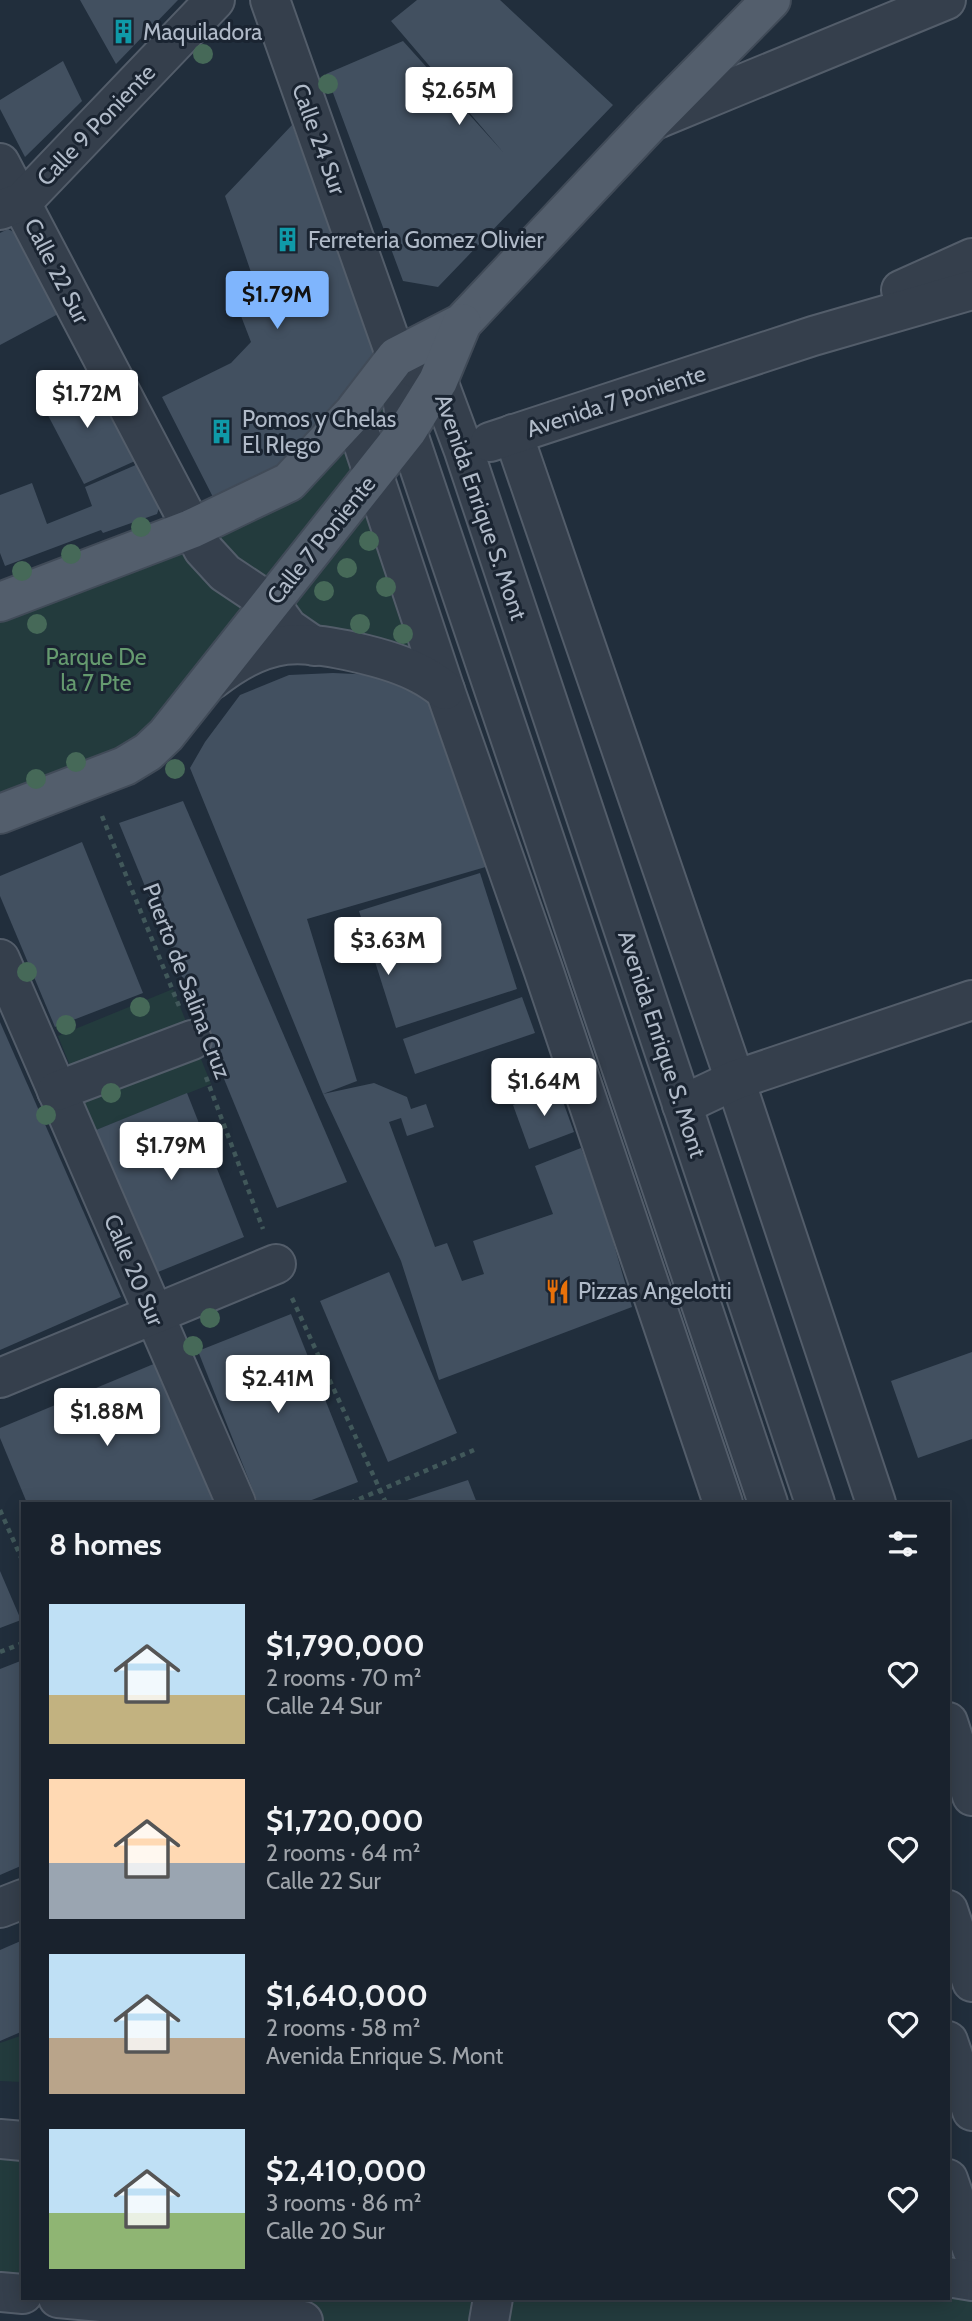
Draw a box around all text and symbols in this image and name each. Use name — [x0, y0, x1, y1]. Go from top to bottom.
building icon: Maquiladora — [109, 18, 137, 46]
place label: Maquiladora — [143, 18, 262, 46]
street label: Calle 9 Poniente — [31, 58, 161, 192]
pin: $2.65M — [402, 68, 516, 127]
text: $2.65M — [421, 76, 497, 104]
street label: Calle 24 Sur — [286, 80, 352, 199]
street label: Calle 22 Sur — [18, 214, 96, 329]
building icon: Ferreteria Gomez Olivier — [274, 226, 302, 254]
place label: Ferreteria Gomez Olivier — [308, 226, 544, 254]
pin: $1.79M — [220, 272, 334, 331]
text: $1.79M — [242, 280, 312, 308]
street label: Avenida 7 Poniente — [523, 359, 709, 443]
pin: $1.72M — [30, 370, 144, 430]
text: $1.72M — [52, 379, 122, 407]
street label: Avenida Enrique S. Mont — [429, 390, 533, 624]
place label: Pomos y Chelas El RIego — [242, 405, 396, 459]
building icon: Pomos y Chelas El RIego — [208, 418, 236, 446]
street label: Calle 7 Poniente — [261, 470, 381, 610]
park label: Parque De la 7 Pte — [45, 643, 147, 697]
street label: Puerto de Salina Cruz — [137, 879, 237, 1083]
pin: $3.63M — [331, 918, 445, 977]
text: $3.63M — [350, 926, 426, 954]
street label: Avenida Enrique S. Mont — [612, 927, 712, 1161]
pin: $1.64M — [487, 1058, 601, 1118]
text: $1.64M — [507, 1067, 581, 1095]
pin: $1.79M — [114, 1122, 228, 1182]
text: $1.79M — [136, 1131, 206, 1159]
street label: Calle 20 Sur — [98, 1210, 170, 1331]
restaurant icon: Pizzas Angelotti — [544, 1277, 572, 1305]
place label: Pizzas Angelotti — [578, 1277, 732, 1305]
pin: $2.41M — [221, 1356, 335, 1415]
text: $2.41M — [242, 1364, 314, 1392]
pin: $1.88M — [50, 1388, 164, 1448]
text: $1.88M — [70, 1397, 144, 1425]
icon: filters — [884, 1525, 922, 1563]
text: 8 homes — [49, 1526, 162, 1563]
text: $1,790,000 — [266, 1627, 425, 1664]
icon: home — [105, 1632, 189, 1716]
icon: heart — [884, 1655, 922, 1693]
text: 2 rooms · 70 m² — [266, 1664, 421, 1692]
text: Calle 24 Sur — [266, 1692, 382, 1720]
text: $1,720,000 — [266, 1802, 424, 1839]
icon: home — [105, 1807, 189, 1891]
icon: heart — [884, 1830, 922, 1868]
text: 2 rooms · 64 m² — [266, 1839, 420, 1867]
text: Calle 22 Sur — [266, 1867, 381, 1895]
text: $1,640,000 — [266, 1977, 428, 2014]
icon: home — [105, 1982, 189, 2066]
icon: heart — [884, 2005, 922, 2043]
text: 2 rooms · 58 m² — [266, 2014, 420, 2042]
text: Avenida Enrique S. Mont — [266, 2042, 503, 2070]
text: $2,410,000 — [266, 2152, 427, 2189]
icon: home — [105, 2157, 189, 2241]
icon: heart — [884, 2180, 922, 2218]
text: 3 rooms · 86 m² — [266, 2189, 421, 2217]
text: Calle 20 Sur — [266, 2217, 385, 2245]

